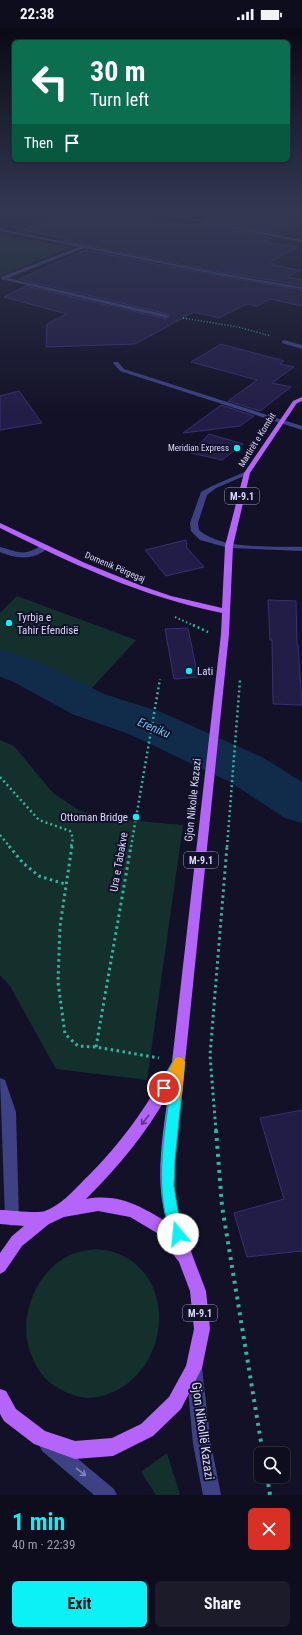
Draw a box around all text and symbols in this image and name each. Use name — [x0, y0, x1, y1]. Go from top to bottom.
text: 22:38 — [20, 5, 54, 23]
text: 30 m — [90, 55, 146, 88]
icon: left — [24, 56, 76, 108]
text: Turn left — [90, 89, 149, 110]
icon: arrive — [61, 132, 83, 154]
text: Then — [24, 134, 53, 152]
street label: Martirët e Kombit — [236, 411, 278, 469]
place label: Meridian Express — [168, 443, 229, 453]
marker: Meridian Express — [232, 443, 242, 453]
road number: M-9.1 — [225, 488, 259, 504]
street label: Domenik Përgegaj — [83, 550, 147, 584]
place label: Tyrbja e Tahir Efendisë — [17, 611, 78, 637]
marker: Tyrbja e Tahir Efendisë — [4, 618, 14, 628]
place label: Lati — [197, 665, 213, 678]
marker: Lati — [184, 666, 194, 676]
water label: Ereniku — [136, 715, 173, 741]
street label: Gjon Nikolle Kazazi — [182, 758, 204, 842]
place label: Ottoman Bridge — [60, 811, 128, 824]
marker: Ottoman Bridge — [131, 812, 141, 822]
street label: Ura e Tabakve — [107, 831, 131, 893]
road number: M-9.1 — [184, 852, 218, 868]
pin — [147, 1071, 181, 1105]
icon: arrive — [153, 1077, 175, 1099]
one-way arrow — [140, 1114, 149, 1125]
position arrow — [157, 1213, 199, 1255]
road number: M-9.1 — [183, 1305, 217, 1321]
street label: Gjon Nikollë Kazazi — [189, 1381, 217, 1481]
map controls — [254, 1447, 290, 1483]
button: search — [254, 1447, 290, 1483]
one-way arrow — [75, 1467, 86, 1476]
text: 1 min — [12, 1508, 65, 1536]
button: close — [248, 1508, 290, 1550]
text: 40 m · 22:39 — [12, 1537, 75, 1552]
button: Exit — [12, 1581, 147, 1627]
button: Share — [155, 1581, 290, 1627]

